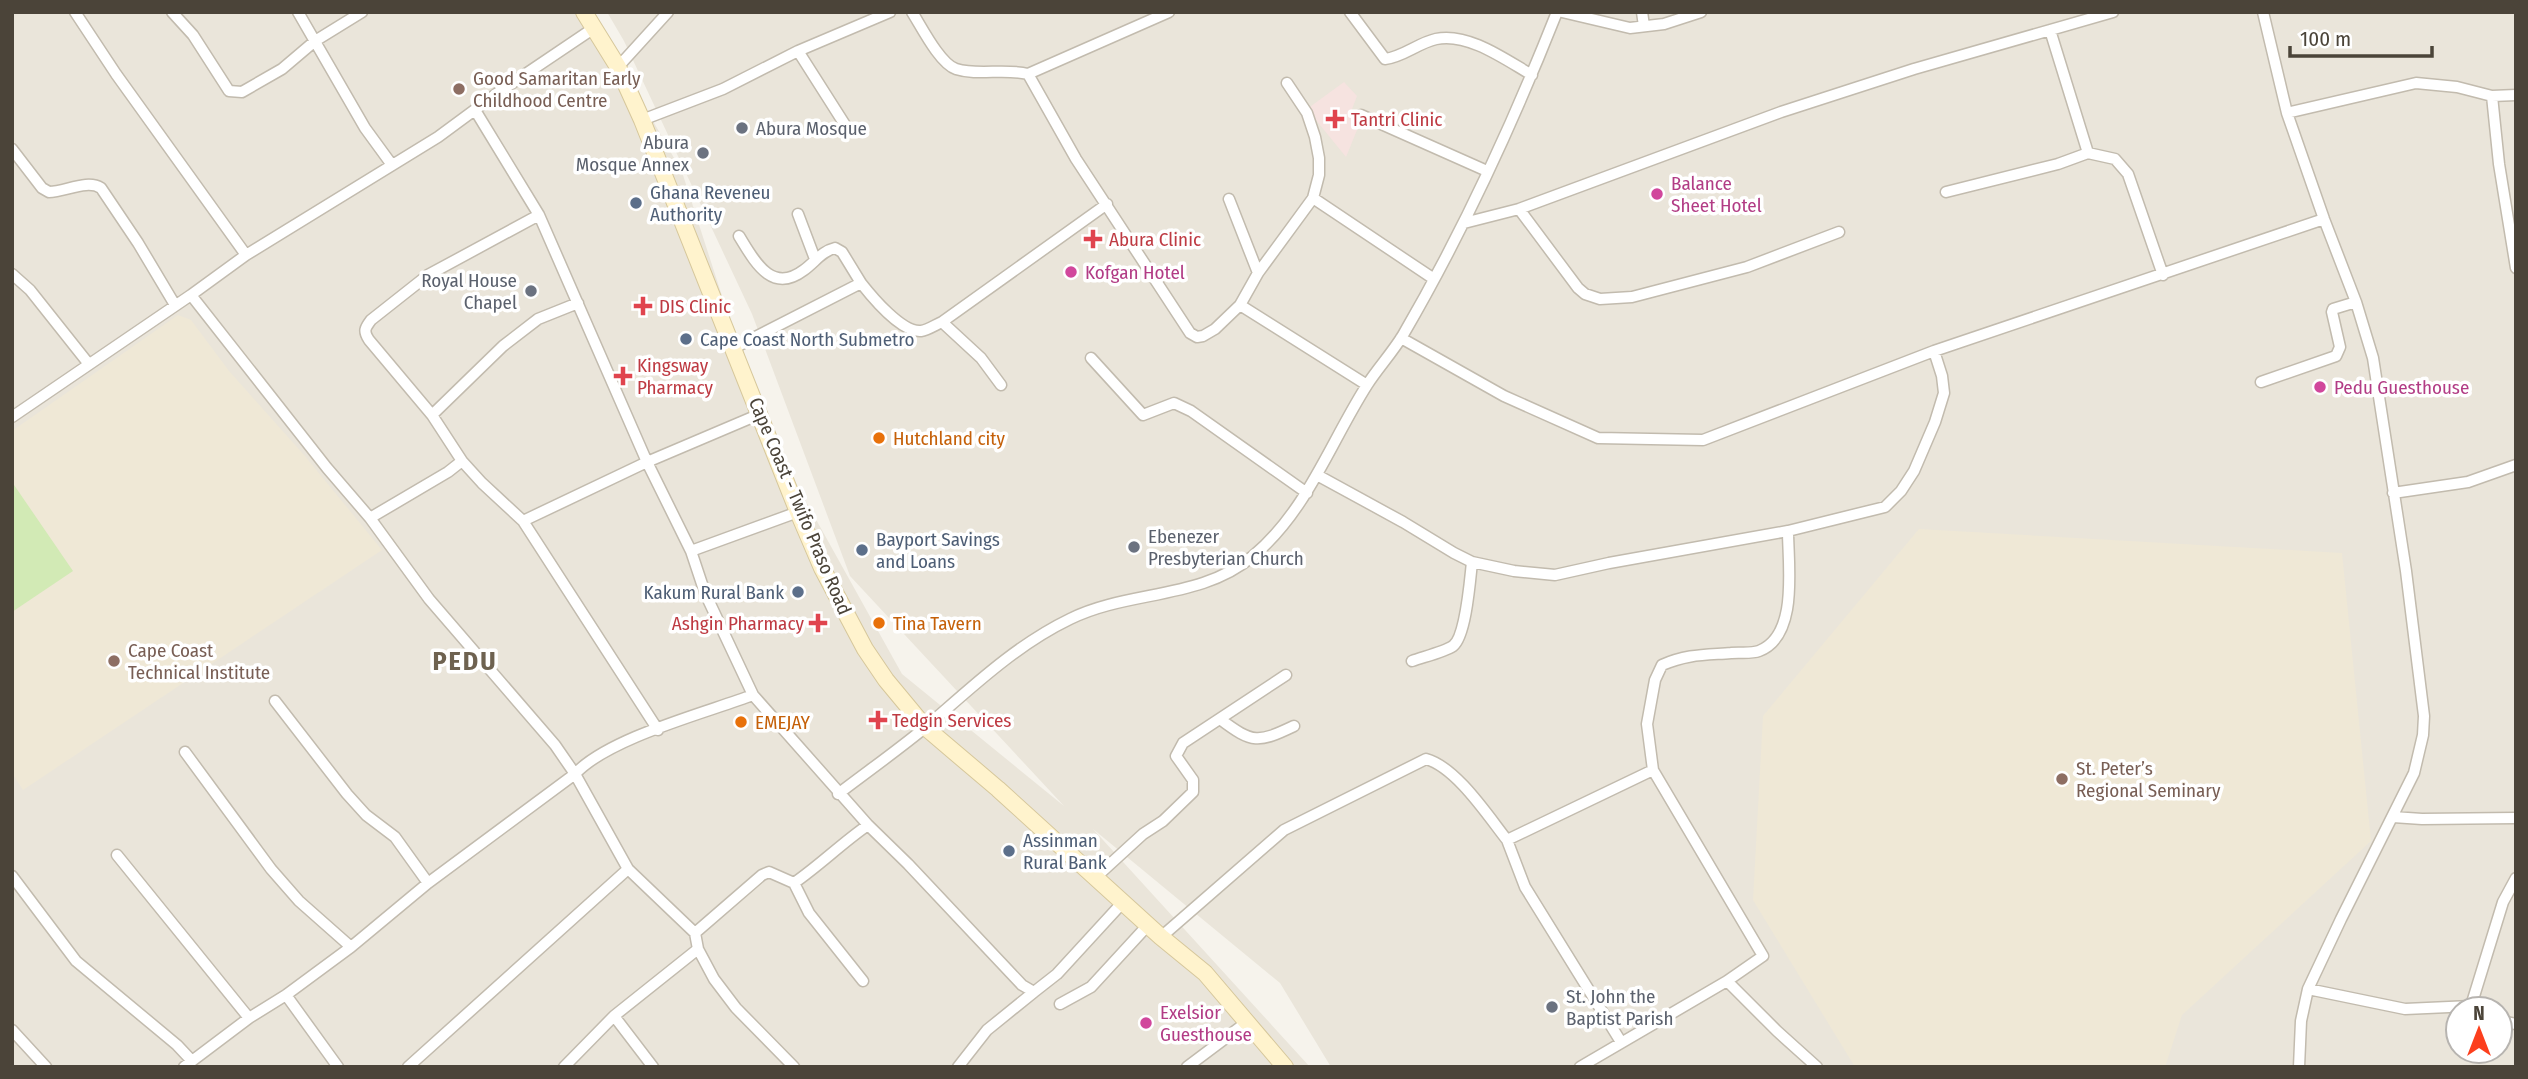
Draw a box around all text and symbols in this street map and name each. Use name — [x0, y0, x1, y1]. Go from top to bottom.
scale bar — [2290, 14, 2432, 58]
text: 100 m — [2300, 26, 2351, 52]
place label: Good Samaritan Early Childhood Centre — [473, 67, 641, 112]
marker: Good Samaritan Early Childhood Centre — [451, 81, 467, 97]
place label: Tantri Clinic — [1351, 108, 1442, 131]
marker: Tantri Clinic — [1325, 109, 1345, 129]
place label: Abura Mosque — [756, 117, 867, 140]
marker: Abura Mosque — [734, 120, 750, 136]
place label: Abura Mosque Annex — [576, 131, 690, 176]
marker: Abura Mosque Annex — [695, 145, 711, 161]
place label: Balance Sheet Hotel — [1671, 172, 1762, 217]
place label: Ghana Reveneu Authority — [650, 181, 770, 226]
marker: Balance Sheet Hotel — [1649, 186, 1665, 202]
marker: Ghana Reveneu Authority — [628, 195, 644, 211]
place label: Abura Clinic — [1109, 228, 1201, 251]
marker: Abura Clinic — [1083, 229, 1103, 249]
place label: Kofgan Hotel — [1085, 261, 1185, 284]
marker: Kofgan Hotel — [1063, 264, 1079, 280]
place label: Royal House Chapel — [421, 269, 517, 314]
marker: Royal House Chapel — [523, 283, 539, 299]
place label: DIS Clinic — [659, 295, 731, 318]
marker: DIS Clinic — [633, 296, 653, 316]
place label: Cape Coast North Submetro — [700, 328, 914, 351]
marker: Cape Coast North Submetro — [678, 331, 694, 347]
place label: Kingsway Pharmacy — [637, 354, 714, 399]
marker: Kingsway Pharmacy — [615, 368, 631, 384]
place label: Pedu Guesthouse — [2334, 376, 2469, 399]
marker: Pedu Guesthouse — [2312, 379, 2328, 395]
street label: Cape Coast - Twifo Praso Road — [744, 394, 856, 618]
place label: Hutchland city — [893, 427, 1005, 450]
marker: Hutchland city — [871, 430, 887, 446]
place label: Ebenezer Presbyterian Church — [1148, 525, 1304, 570]
place label: Bayport Savings and Loans — [876, 528, 1000, 573]
marker: Ebenezer Presbyterian Church — [1126, 539, 1142, 555]
marker: Bayport Savings and Loans — [854, 542, 870, 558]
place label: Kakum Rural Bank — [644, 581, 784, 604]
marker: Kakum Rural Bank — [790, 584, 806, 600]
place label: Ashgin Pharmacy — [672, 612, 805, 635]
place label: Tina Tavern — [893, 612, 982, 635]
marker: Ashgin Pharmacy — [810, 615, 826, 631]
marker: Tina Tavern — [871, 615, 887, 631]
place label: Cape Coast Technical Institute — [128, 639, 270, 684]
district label: PEDU — [432, 646, 498, 677]
marker: Cape Coast Technical Institute — [106, 653, 122, 669]
place label: Tedgin Services — [892, 709, 1011, 732]
place label: EMEJAY — [755, 711, 810, 734]
marker: Tedgin Services — [870, 712, 886, 728]
marker: EMEJAY — [733, 714, 749, 730]
place label: St. Peter’s Regional Seminary — [2076, 757, 2221, 802]
marker: St. Peter’s Regional Seminary — [2054, 771, 2070, 787]
place label: Assinman Rural Bank — [1023, 829, 1107, 874]
marker: Assinman Rural Bank — [1001, 843, 1017, 859]
place label: St. John the Baptist Parish — [1566, 985, 1673, 1030]
north arrow — [2444, 995, 2514, 1065]
marker: St. John the Baptist Parish — [1544, 999, 1560, 1015]
place label: Exelsior Guesthouse — [1160, 1001, 1252, 1046]
text: N — [2473, 1002, 2485, 1025]
marker: Exelsior Guesthouse — [1138, 1015, 1154, 1031]

